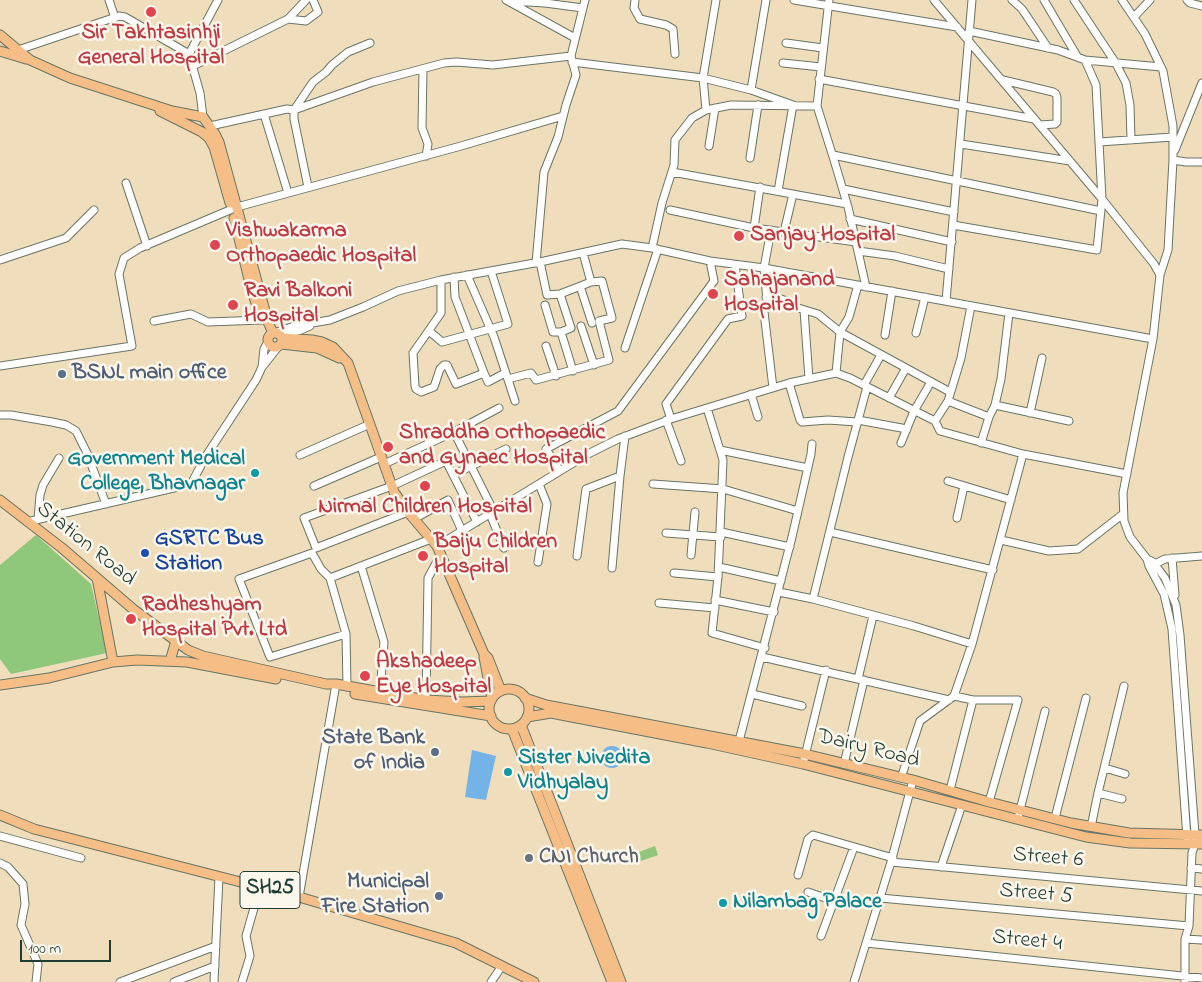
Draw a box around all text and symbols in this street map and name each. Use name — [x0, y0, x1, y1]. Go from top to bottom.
marker: Sir Takhtasinhji General Hospital — [144, 5, 158, 19]
place label: Sir Takhtasinhji General Hospital — [78, 21, 224, 72]
place label: Vishwakarma Orthopaedic Hospital — [226, 219, 416, 270]
place label: Sanjay Hospital — [750, 223, 895, 249]
marker: Sanjay Hospital — [732, 229, 746, 243]
marker: Vishwakarma Orthopaedic Hospital — [208, 238, 222, 252]
place label: Sahajanand Hospital — [724, 268, 835, 320]
place label: Ravi Balkoni Hospital — [244, 279, 352, 330]
marker: Sahajanand Hospital — [706, 287, 720, 301]
marker: Ravi Balkoni Hospital — [226, 298, 240, 312]
place label: BSNL main office — [72, 361, 227, 387]
marker: BSNL main office — [56, 368, 68, 380]
place label: Shraddha Orthopaedic and Gynaec Hospital — [399, 421, 605, 472]
marker: Shraddha Orthopaedic and Gynaec Hospital — [381, 440, 395, 454]
place label: Government Medical College, Bhavnagar — [68, 447, 245, 498]
marker: Government Medical College, Bhavnagar — [249, 467, 261, 479]
marker: Nirmal Children Hospital — [418, 479, 432, 493]
place label: Nirmal Children Hospital — [318, 495, 532, 521]
street label: Station Road — [30, 497, 140, 593]
place label: GSRTC Bus Station — [155, 527, 264, 578]
place label: Baiju Children Hospital — [434, 530, 557, 582]
marker: GSRTC Bus Station — [139, 547, 151, 559]
marker: Baiju Children Hospital — [416, 549, 430, 563]
place label: Radheshyam Hospital Pvt. Ltd — [142, 593, 287, 644]
marker: Radheshyam Hospital Pvt. Ltd — [124, 612, 138, 626]
place label: Akshadeep Eye Hospital — [376, 650, 491, 701]
marker: Akshadeep Eye Hospital — [358, 669, 372, 683]
street label: Dairy Road — [814, 725, 922, 775]
place label: State Bank of India — [322, 726, 425, 778]
marker: State Bank of India — [429, 746, 441, 758]
place label: Sister Nivedita Vidhyalay — [518, 746, 650, 798]
marker: Sister Nivedita Vidhyalay — [502, 766, 514, 778]
street label: Street 6 — [1012, 843, 1084, 875]
place label: CNI Church — [539, 845, 639, 871]
marker: CNI Church — [523, 852, 535, 864]
place label: Municipal Fire Station — [322, 870, 429, 921]
road number: SH25 — [240, 872, 300, 908]
street label: Street 5 — [998, 879, 1074, 911]
marker: Municipal Fire Station — [433, 890, 445, 902]
place label: Nilambag Palace — [733, 890, 882, 916]
marker: Nilambag Palace — [717, 897, 729, 909]
street label: Street 4 — [991, 925, 1063, 959]
scale bar — [22, 930, 114, 962]
text: 100 m — [28, 938, 61, 960]

